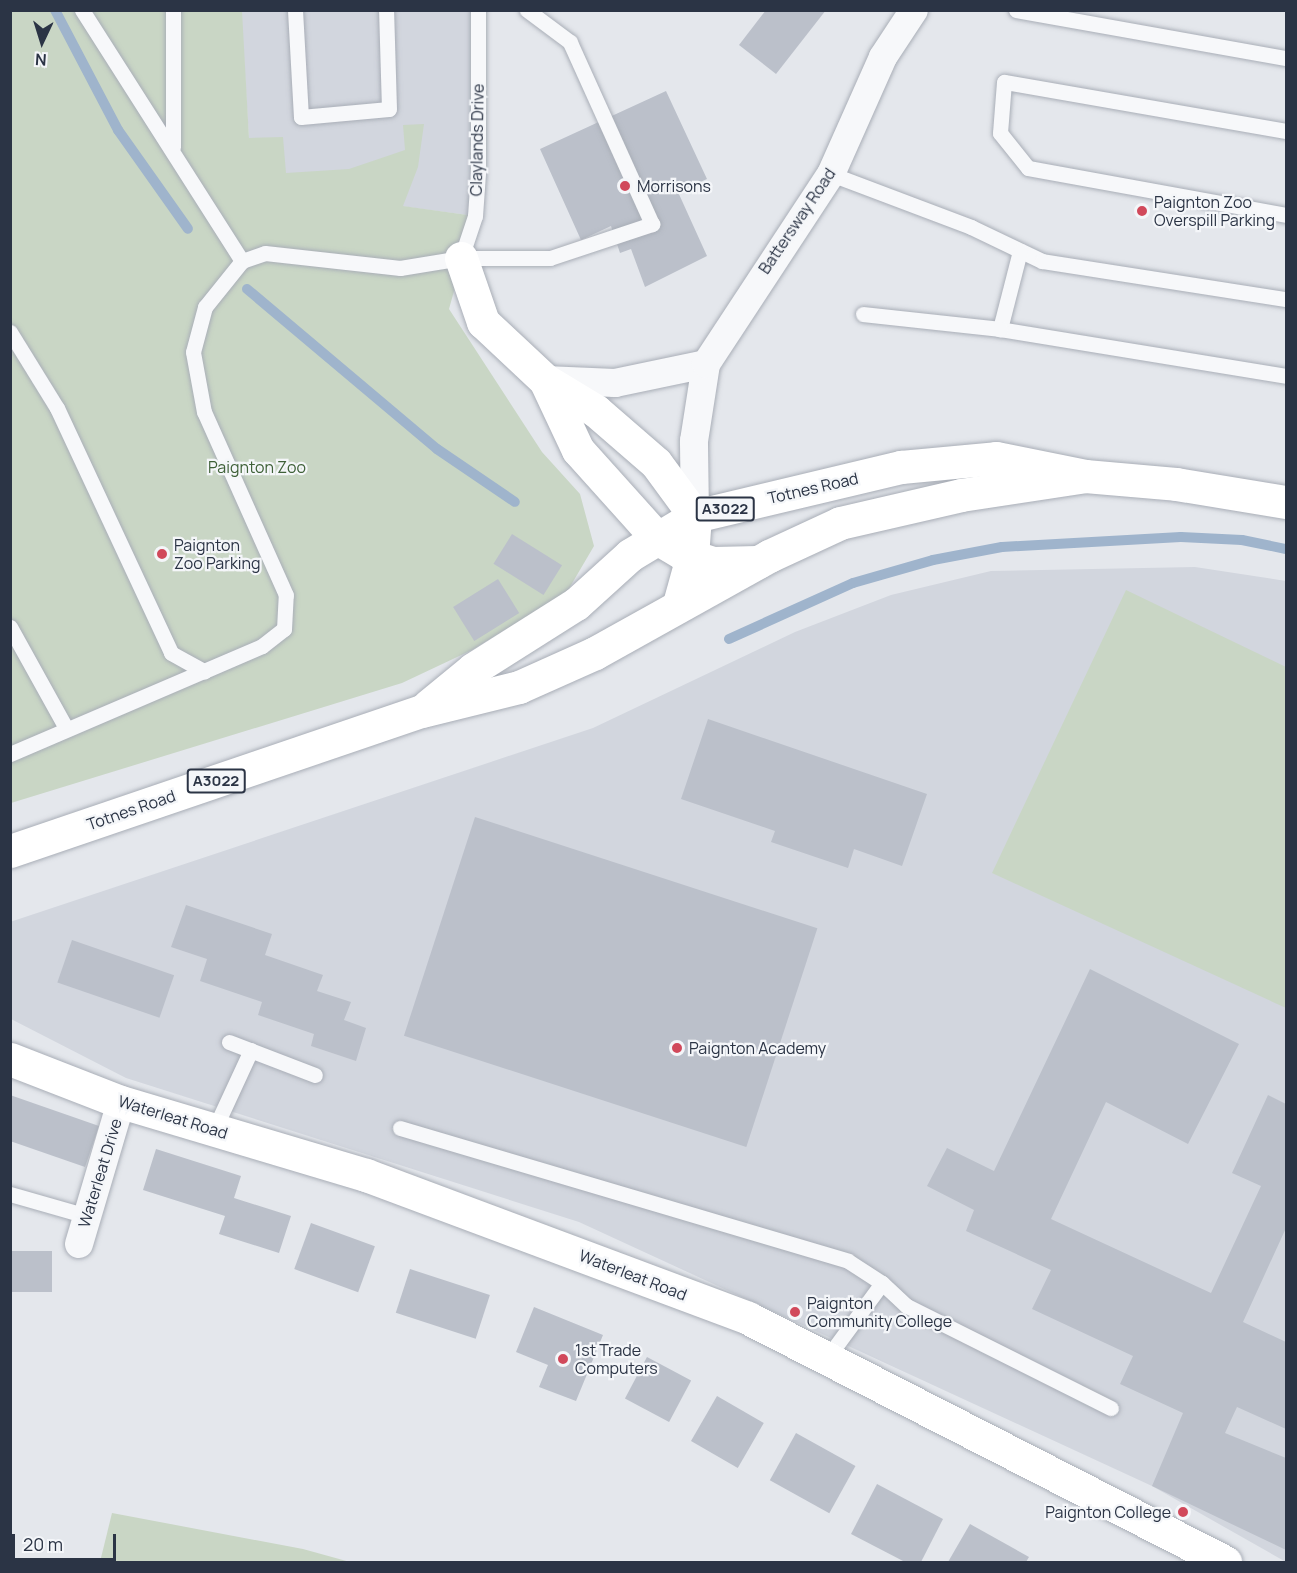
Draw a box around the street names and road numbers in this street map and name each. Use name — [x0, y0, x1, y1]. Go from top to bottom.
street label: Claylands Drive — [466, 84, 488, 196]
street label: Battersway Road — [755, 165, 839, 277]
street label: Totnes Road — [766, 468, 860, 508]
road number: A3022 — [695, 497, 755, 521]
road number: A3022 — [186, 769, 246, 793]
street label: Totnes Road — [84, 786, 178, 834]
street label: Waterleat Road — [116, 1091, 230, 1143]
street label: Waterleat Drive — [74, 1116, 126, 1230]
street label: Waterleat Road — [576, 1246, 690, 1304]

